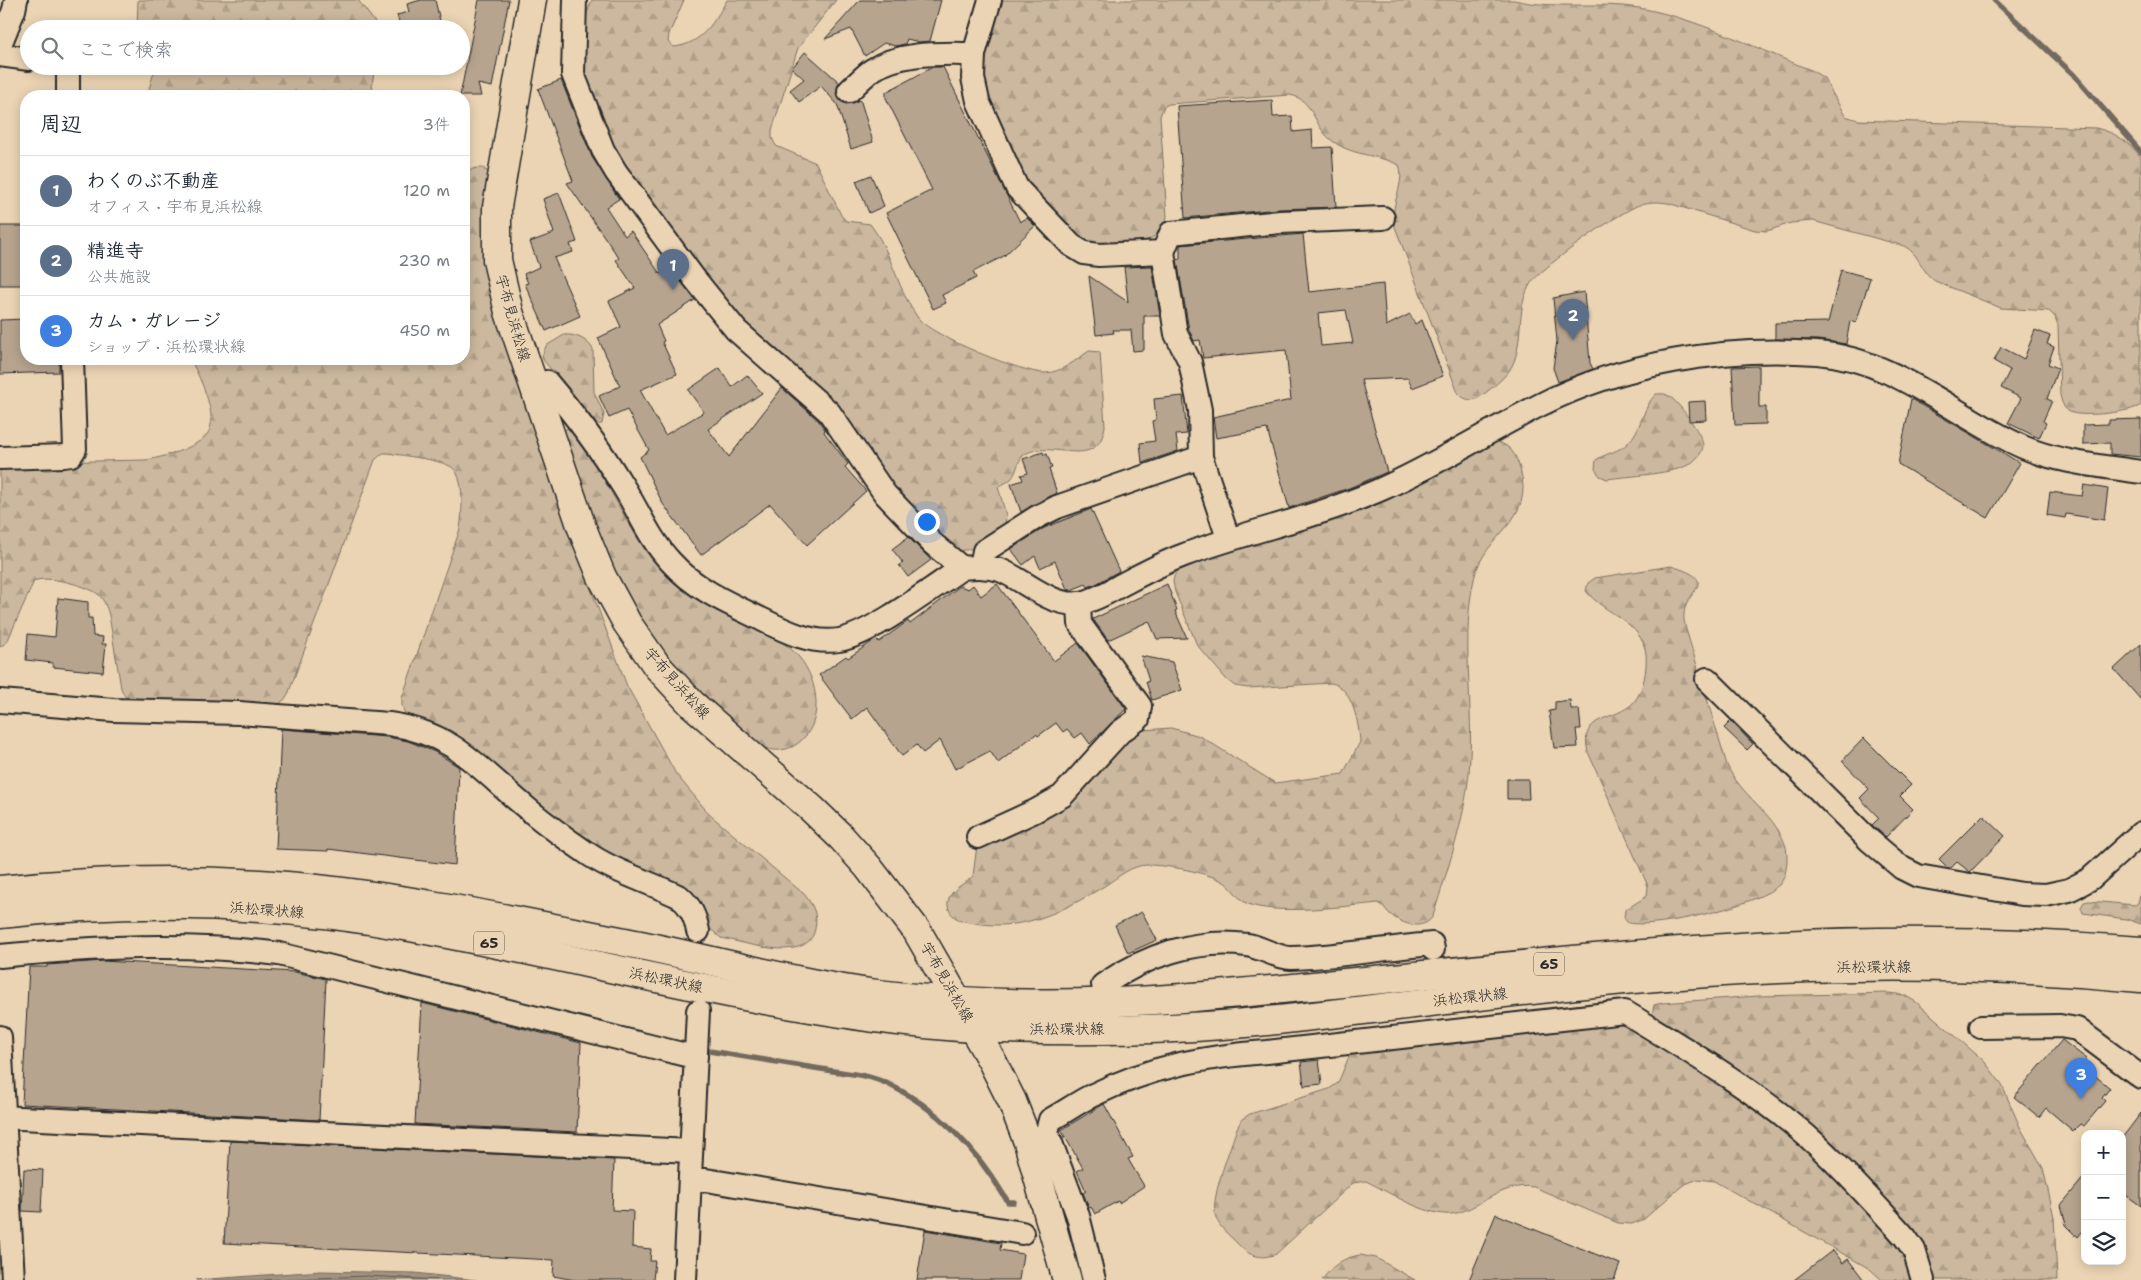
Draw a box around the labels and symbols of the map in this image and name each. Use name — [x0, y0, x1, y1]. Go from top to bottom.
pin: 1 — [657, 249, 689, 290]
street label: 宇布見浜松線 — [491, 272, 535, 364]
pin: 2 — [1557, 299, 1589, 340]
your location — [914, 509, 940, 535]
street label: 宇布見浜松線 — [639, 643, 715, 723]
street label: 浜松環状線 — [229, 897, 305, 923]
road number: 65 — [474, 931, 504, 954]
street label: 宇布見浜松線 — [916, 938, 978, 1026]
road number: 65 — [1534, 952, 1564, 976]
street label: 浜松環状線 — [1836, 957, 1912, 977]
street label: 浜松環状線 — [627, 962, 705, 998]
street label: 浜松環状線 — [1432, 983, 1508, 1011]
street label: 浜松環状線 — [1029, 1019, 1105, 1039]
pin: 3 — [2065, 1058, 2097, 1099]

